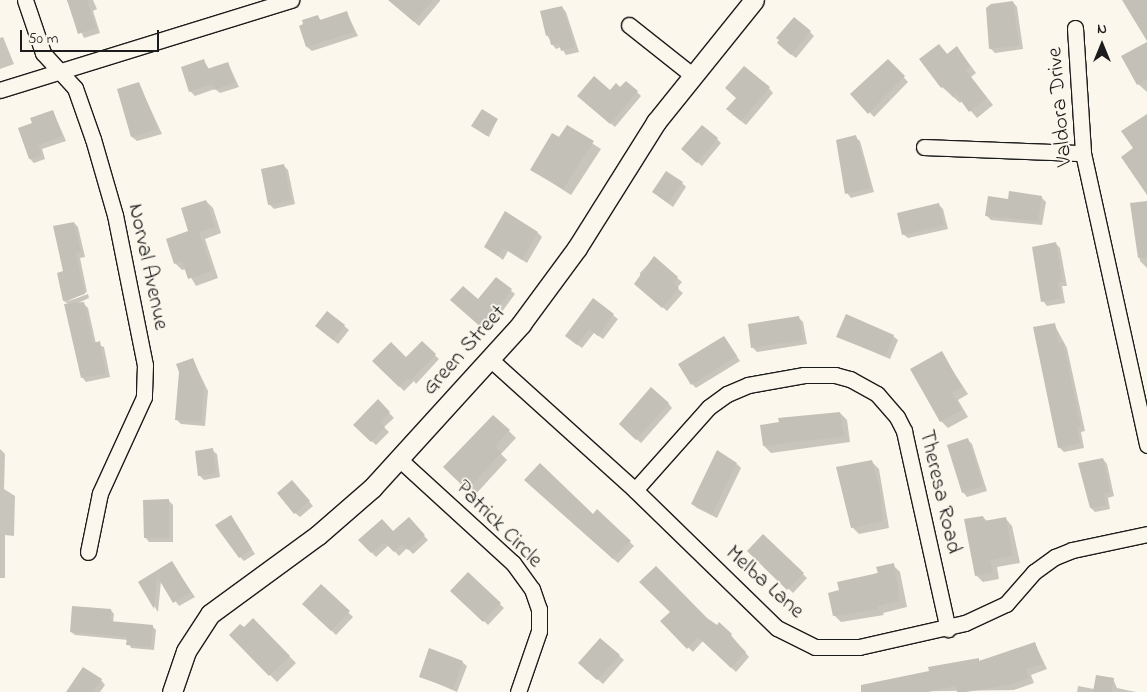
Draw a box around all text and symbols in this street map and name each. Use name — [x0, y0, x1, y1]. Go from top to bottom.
text: N — [1097, 19, 1107, 40]
scale bar — [22, 20, 161, 52]
north arrow — [1077, 20, 1127, 70]
text: 50 m — [28, 28, 58, 50]
street label: Valdora Drive — [1043, 46, 1079, 168]
street label: Norval Avenue — [121, 201, 173, 333]
street label: Green Street — [418, 301, 512, 401]
street label: Theresa Road — [912, 428, 966, 556]
street label: Patrick Circle — [449, 476, 547, 574]
street label: Melba Lane — [719, 541, 809, 625]

